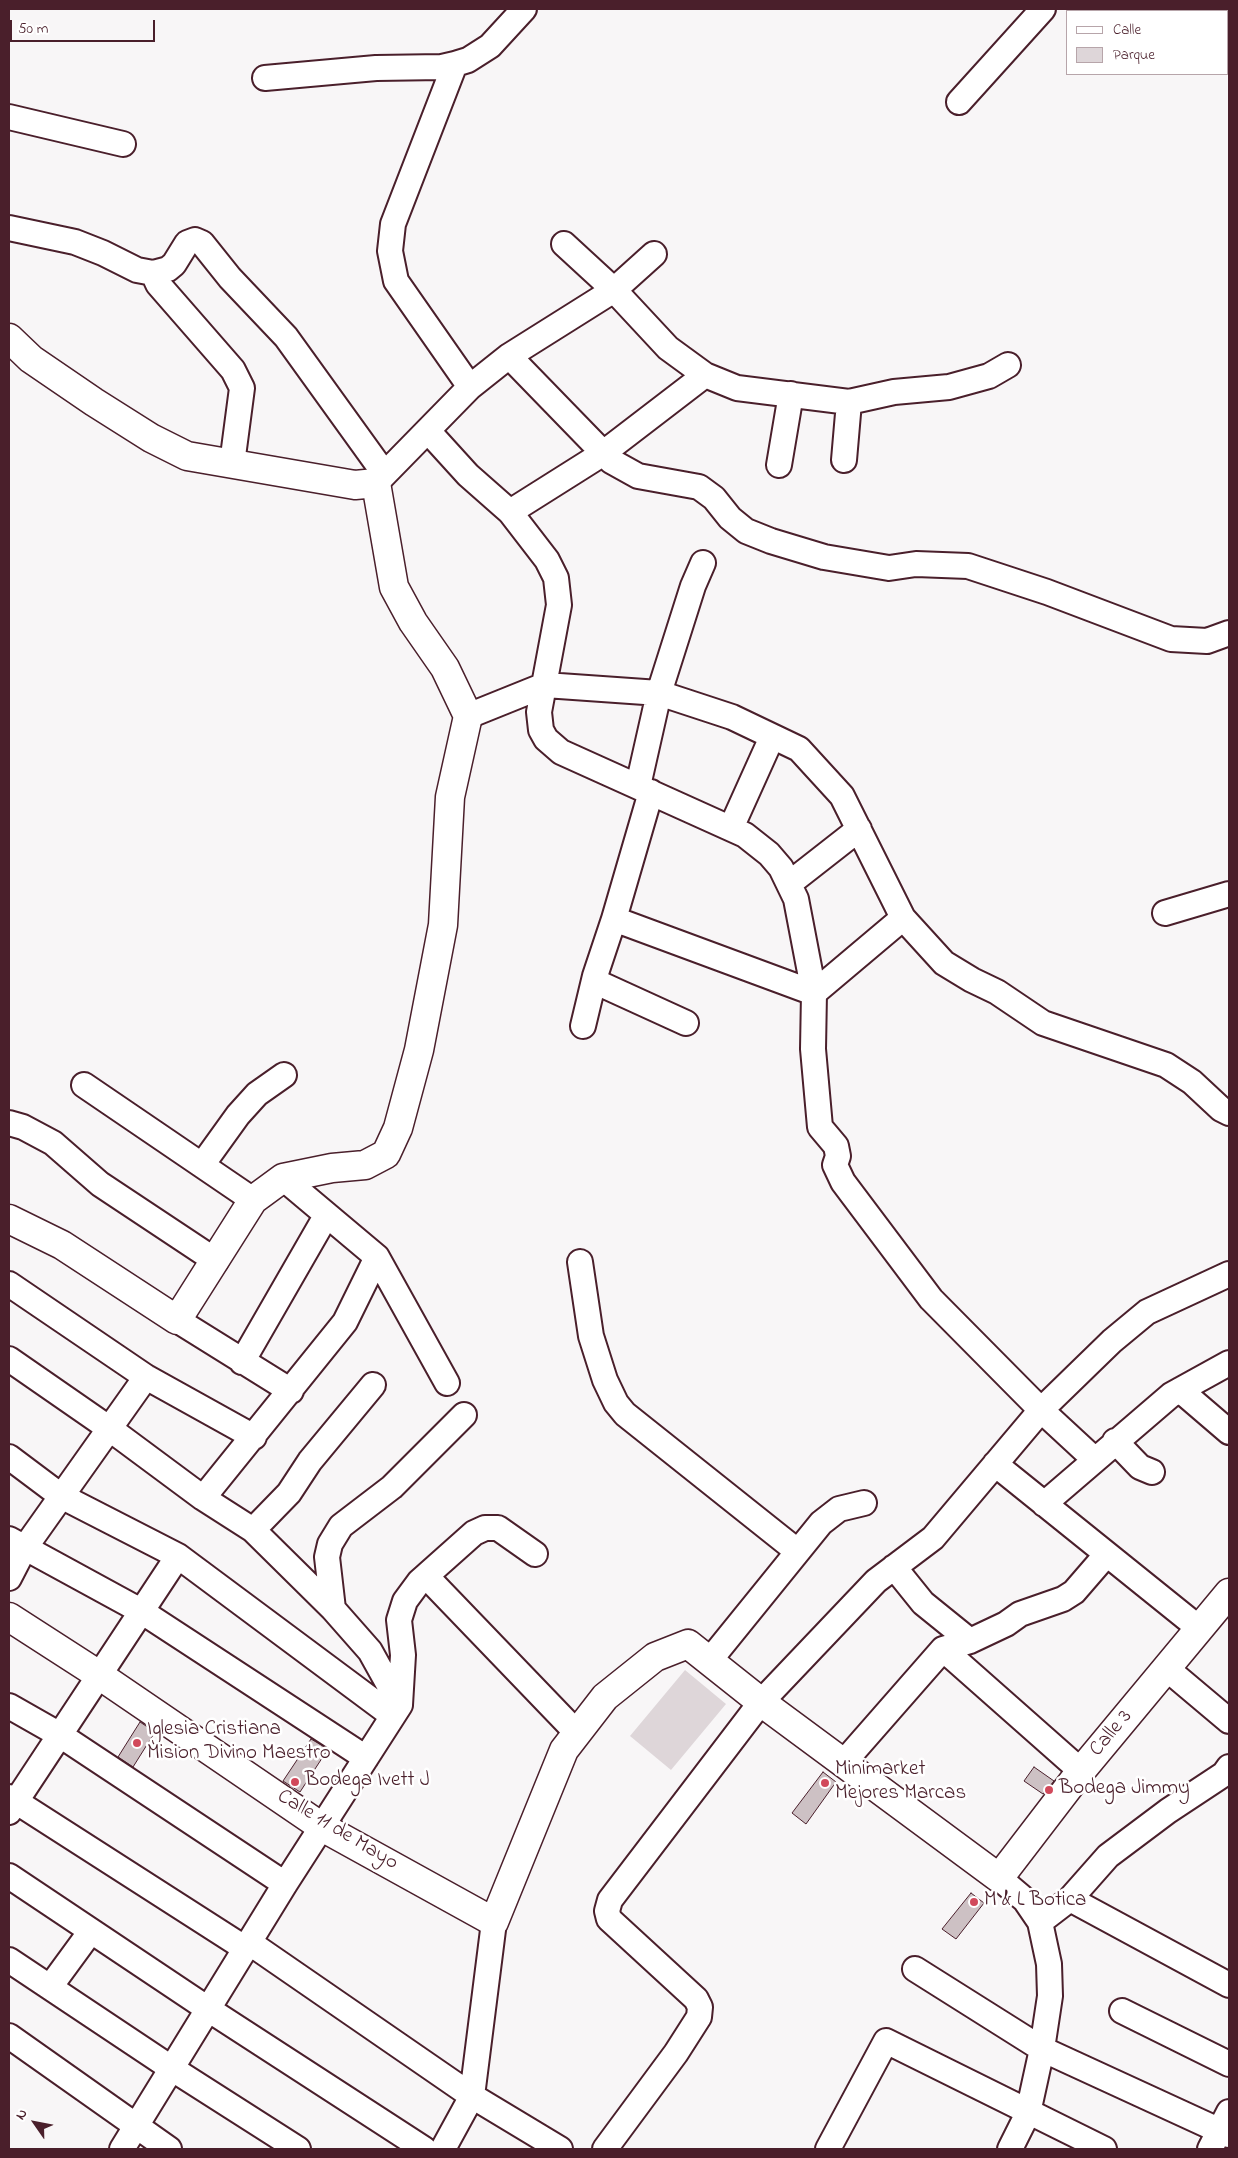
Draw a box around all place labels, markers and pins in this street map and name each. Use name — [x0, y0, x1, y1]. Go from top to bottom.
place label: Iglesia Cristiana Mision Divino Maestro — [147, 1718, 331, 1768]
marker: Iglesia Cristiana Mision Divino Maestro — [131, 1737, 143, 1749]
place label: Minimarket Mejores Marcas — [835, 1758, 966, 1808]
place label: Bodega Ivett J — [305, 1769, 430, 1795]
marker: Bodega Ivett J — [289, 1776, 301, 1788]
marker: Minimarket Mejores Marcas — [819, 1777, 831, 1789]
place label: Bodega Jimmy — [1059, 1777, 1190, 1803]
marker: Bodega Jimmy — [1043, 1784, 1055, 1796]
place label: M & L Botica — [984, 1889, 1086, 1915]
marker: M & L Botica — [968, 1896, 980, 1908]

